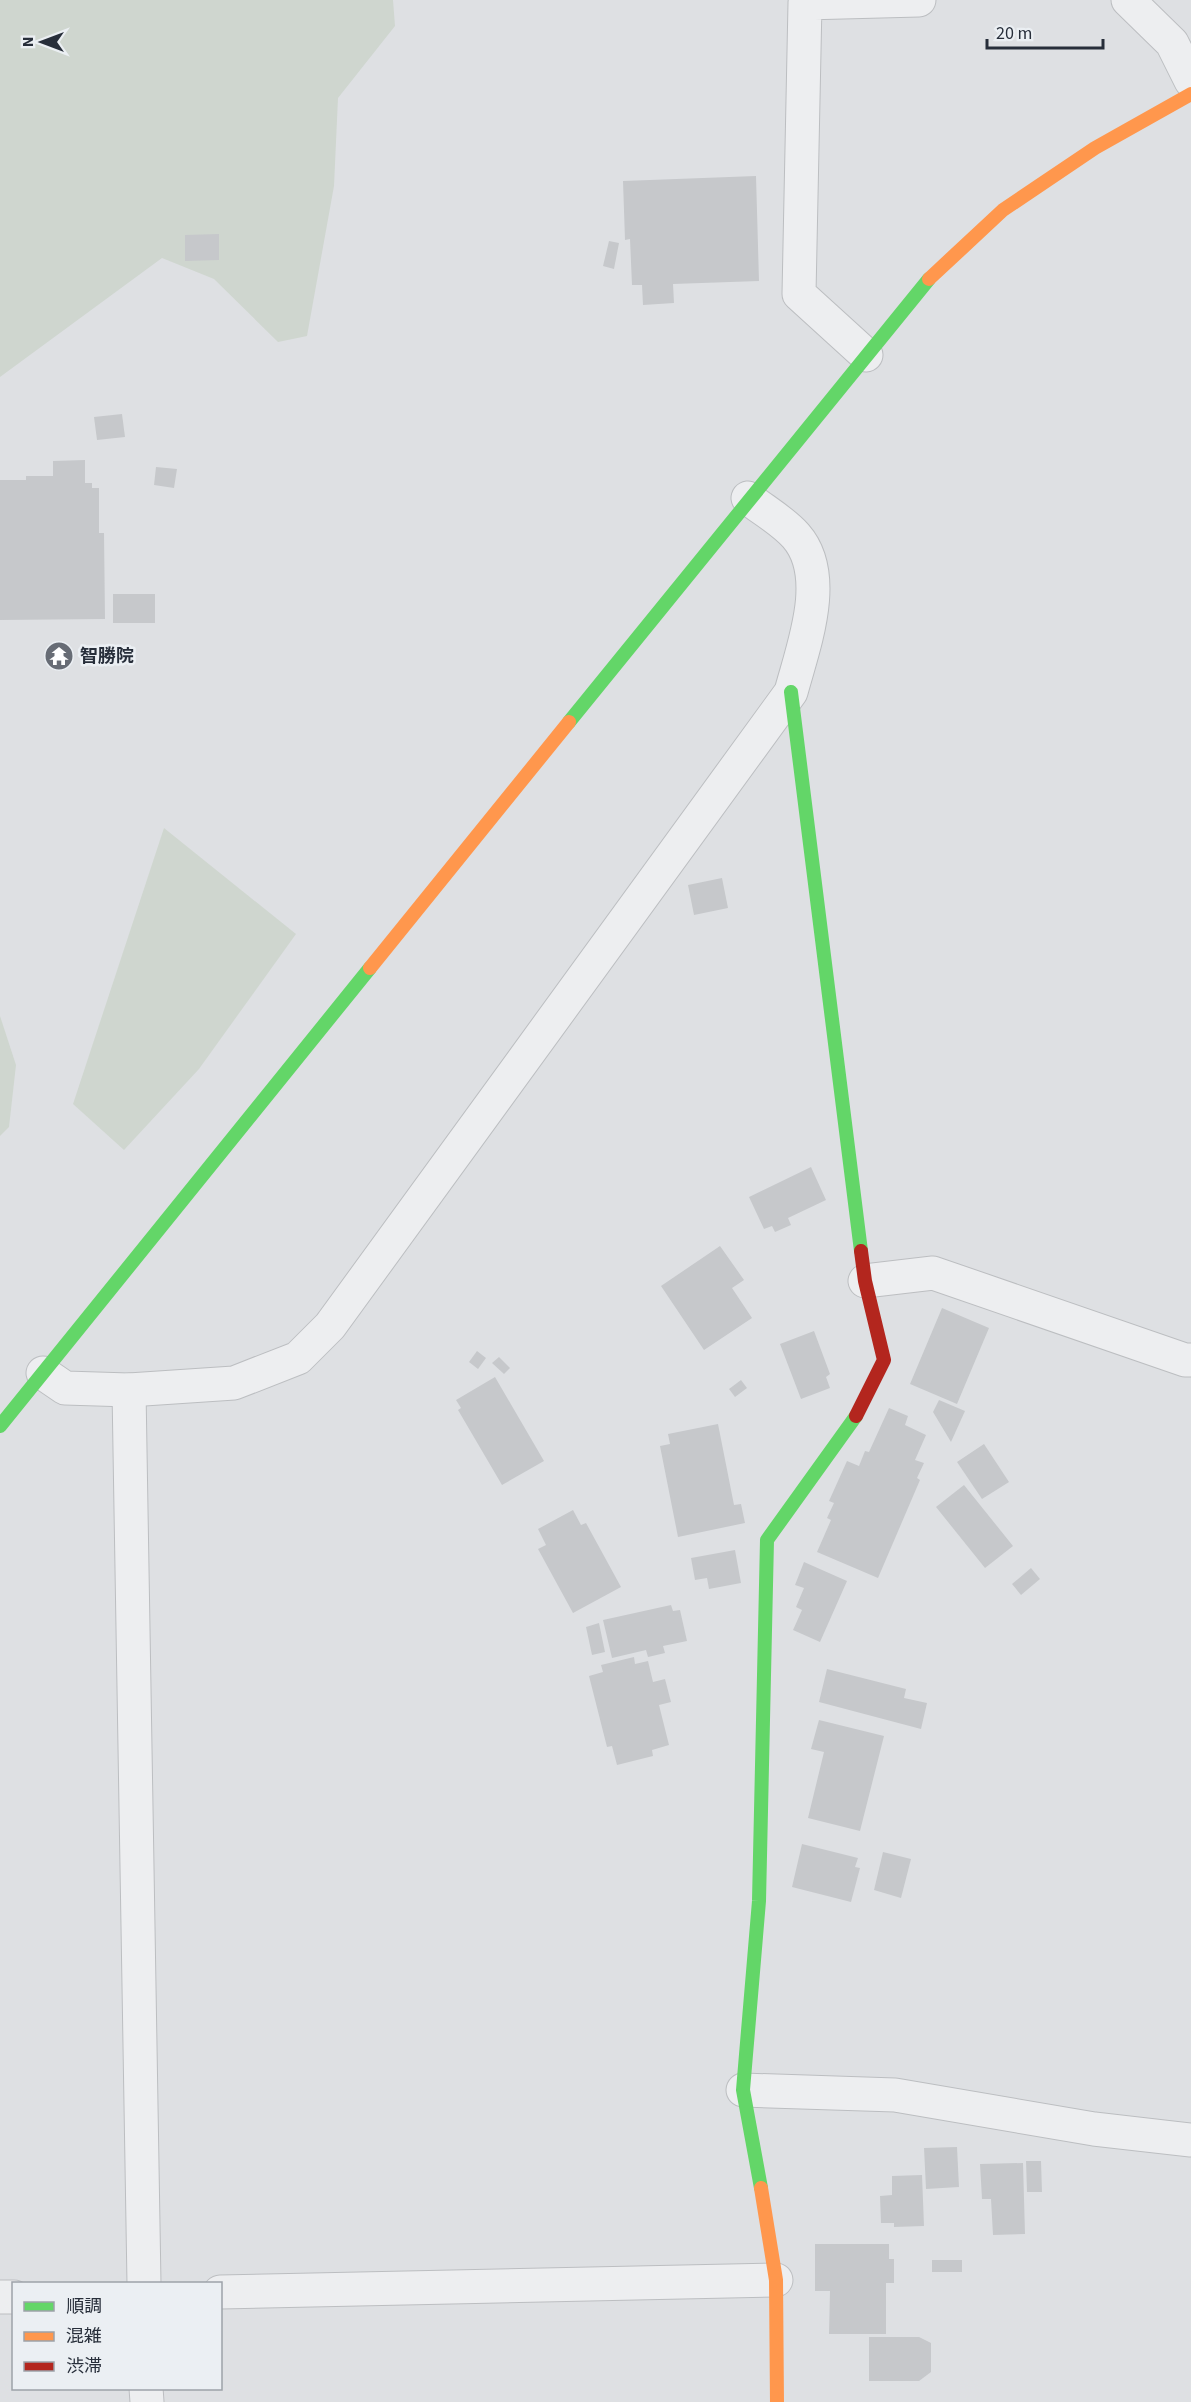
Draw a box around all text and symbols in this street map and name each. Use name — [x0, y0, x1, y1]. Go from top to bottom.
north arrow — [12, 12, 72, 72]
scale bar — [987, 12, 1102, 50]
text: 20 m — [996, 21, 1032, 46]
text: N — [17, 37, 39, 47]
temple icon: 智勝院 — [43, 640, 75, 672]
place label: 智勝院 — [80, 644, 134, 669]
legend — [12, 2282, 222, 2390]
text: 順調 — [66, 2294, 102, 2319]
text: 混雑 — [66, 2324, 102, 2349]
text: 渋滞 — [66, 2354, 102, 2379]

